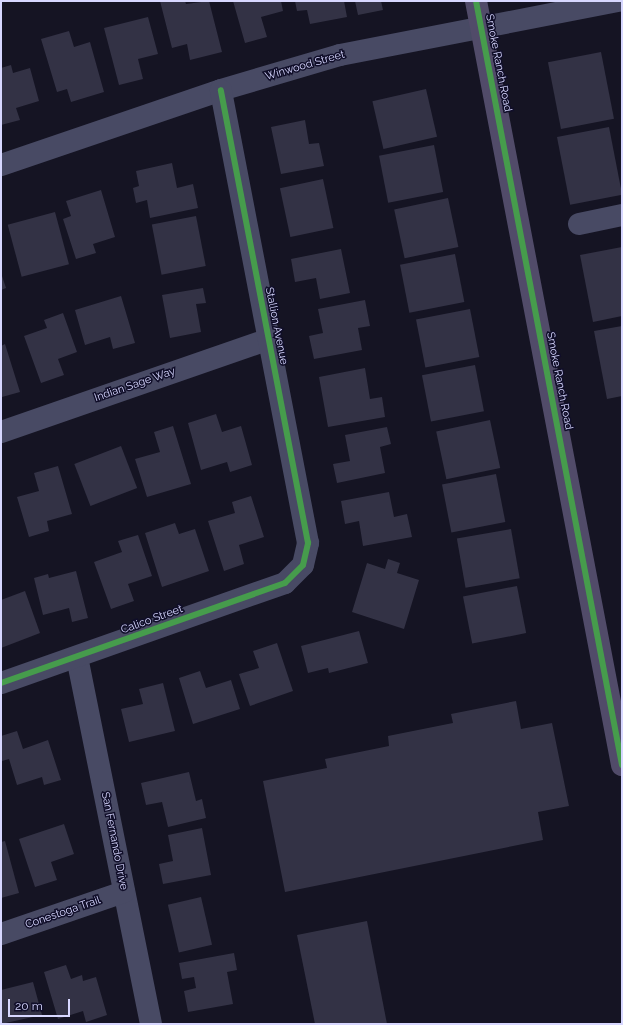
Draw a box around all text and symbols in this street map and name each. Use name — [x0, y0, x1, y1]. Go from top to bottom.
street label: Smoke Ranch Road — [482, 13, 514, 113]
street label: Winwood Street — [264, 48, 346, 84]
street label: Stallion Avenue — [262, 286, 290, 366]
street label: Smoke Ranch Road — [543, 331, 575, 431]
street label: Indian Sage Way — [93, 365, 177, 405]
street label: Calico Street — [119, 603, 185, 637]
street label: San Fernando Drive — [98, 791, 130, 891]
street label: Conestoga Trail — [24, 894, 102, 932]
scale bar — [10, 991, 72, 1017]
text: 20 m — [15, 999, 43, 1013]

